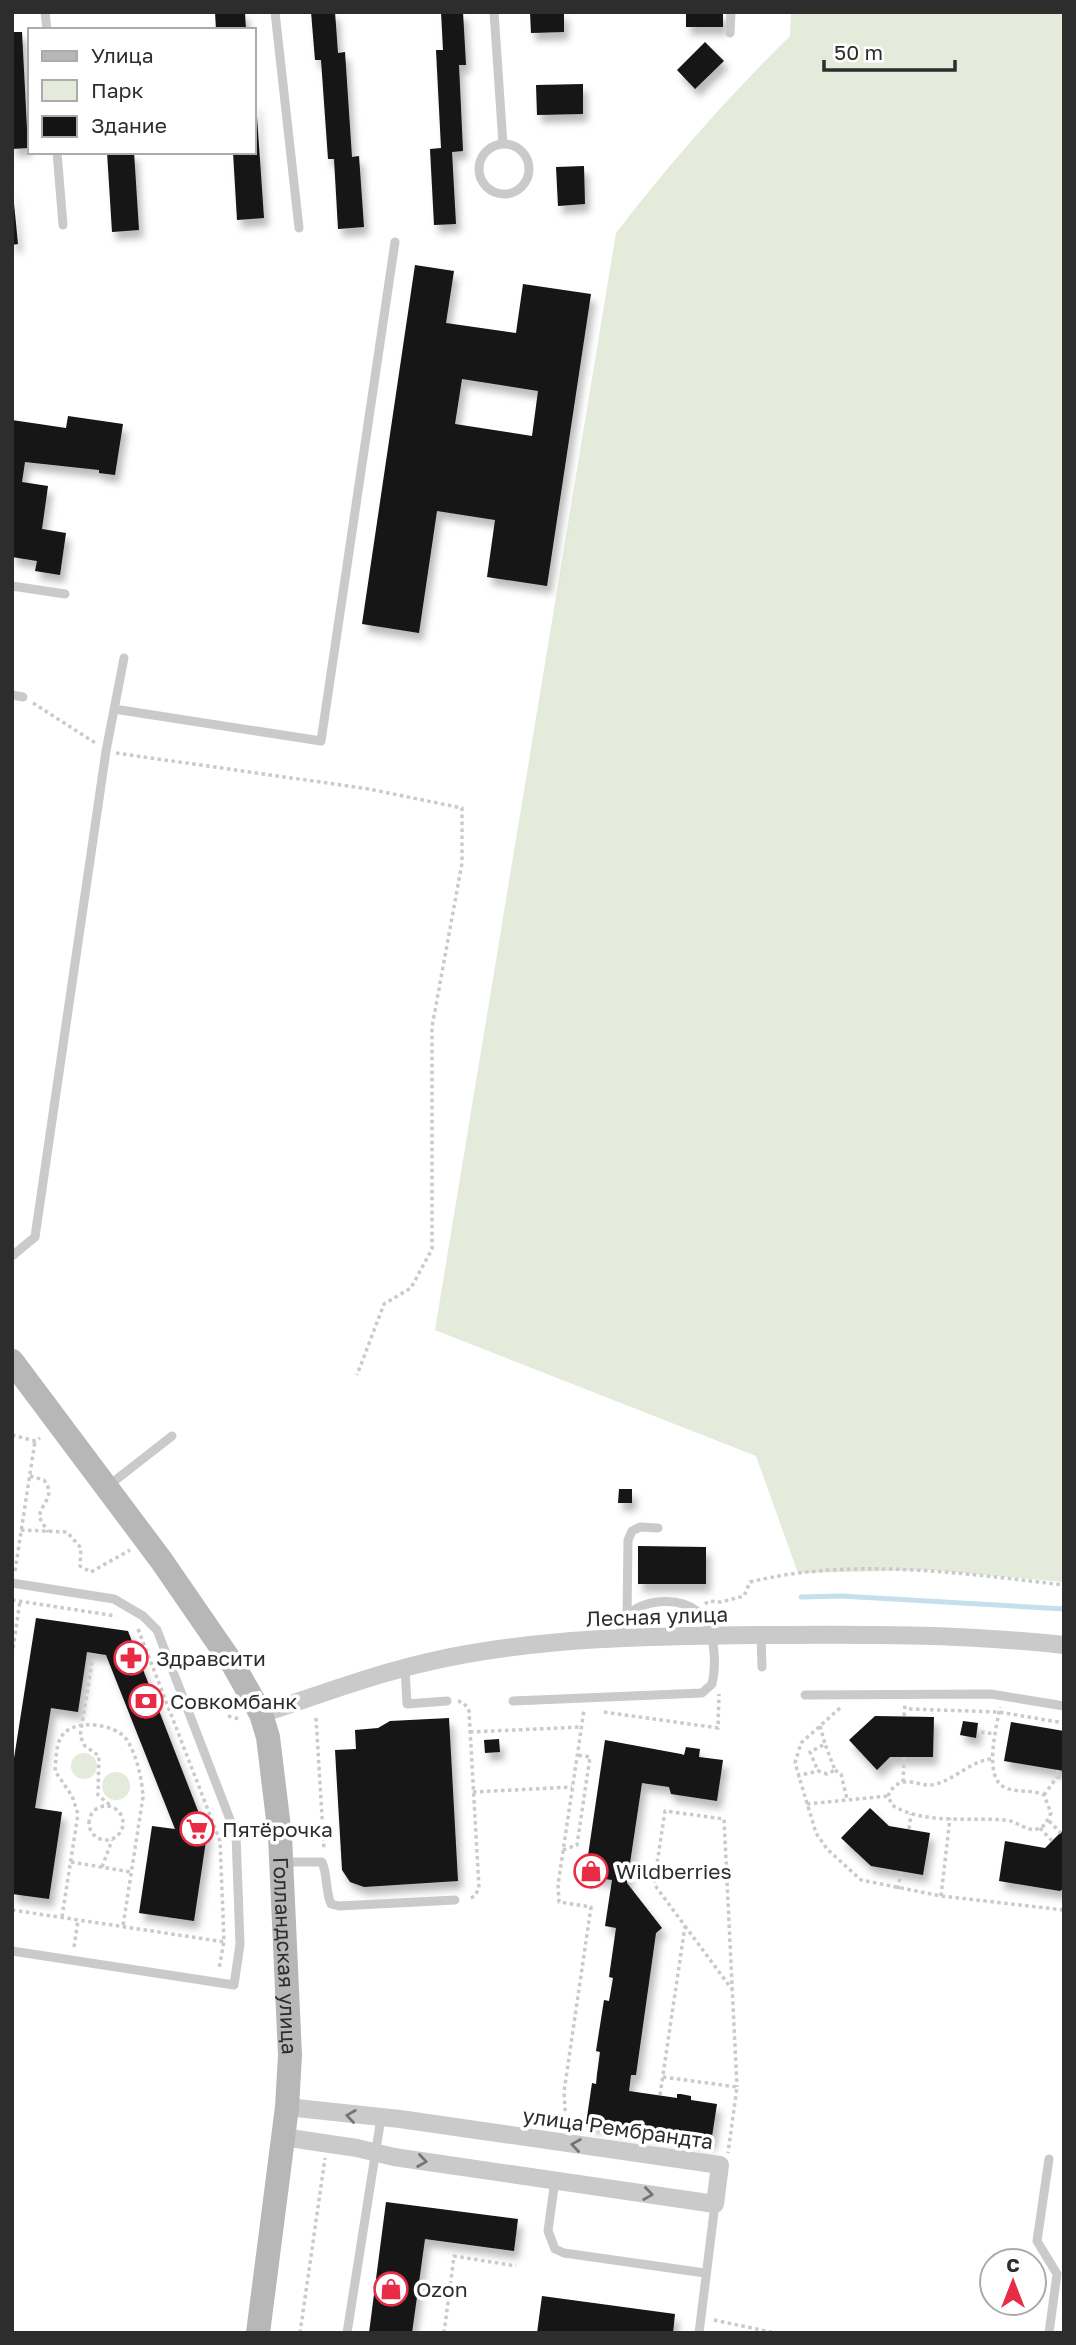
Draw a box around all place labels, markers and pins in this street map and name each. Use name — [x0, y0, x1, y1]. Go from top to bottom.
pharmacy icon: Здравсити — [112, 1639, 150, 1677]
place label: Здравсити — [156, 1645, 266, 1671]
bank icon: Совкомбанк — [127, 1682, 165, 1720]
place label: Совкомбанк — [170, 1688, 297, 1714]
supermarket icon: Пятёрочка — [178, 1810, 216, 1848]
place label: Пятёрочка — [222, 1816, 333, 1842]
shop icon: Wildberries — [572, 1852, 610, 1890]
place label: Wildberries — [616, 1858, 732, 1884]
shop icon: Ozon — [372, 2270, 410, 2308]
place label: Ozon — [416, 2276, 468, 2302]

